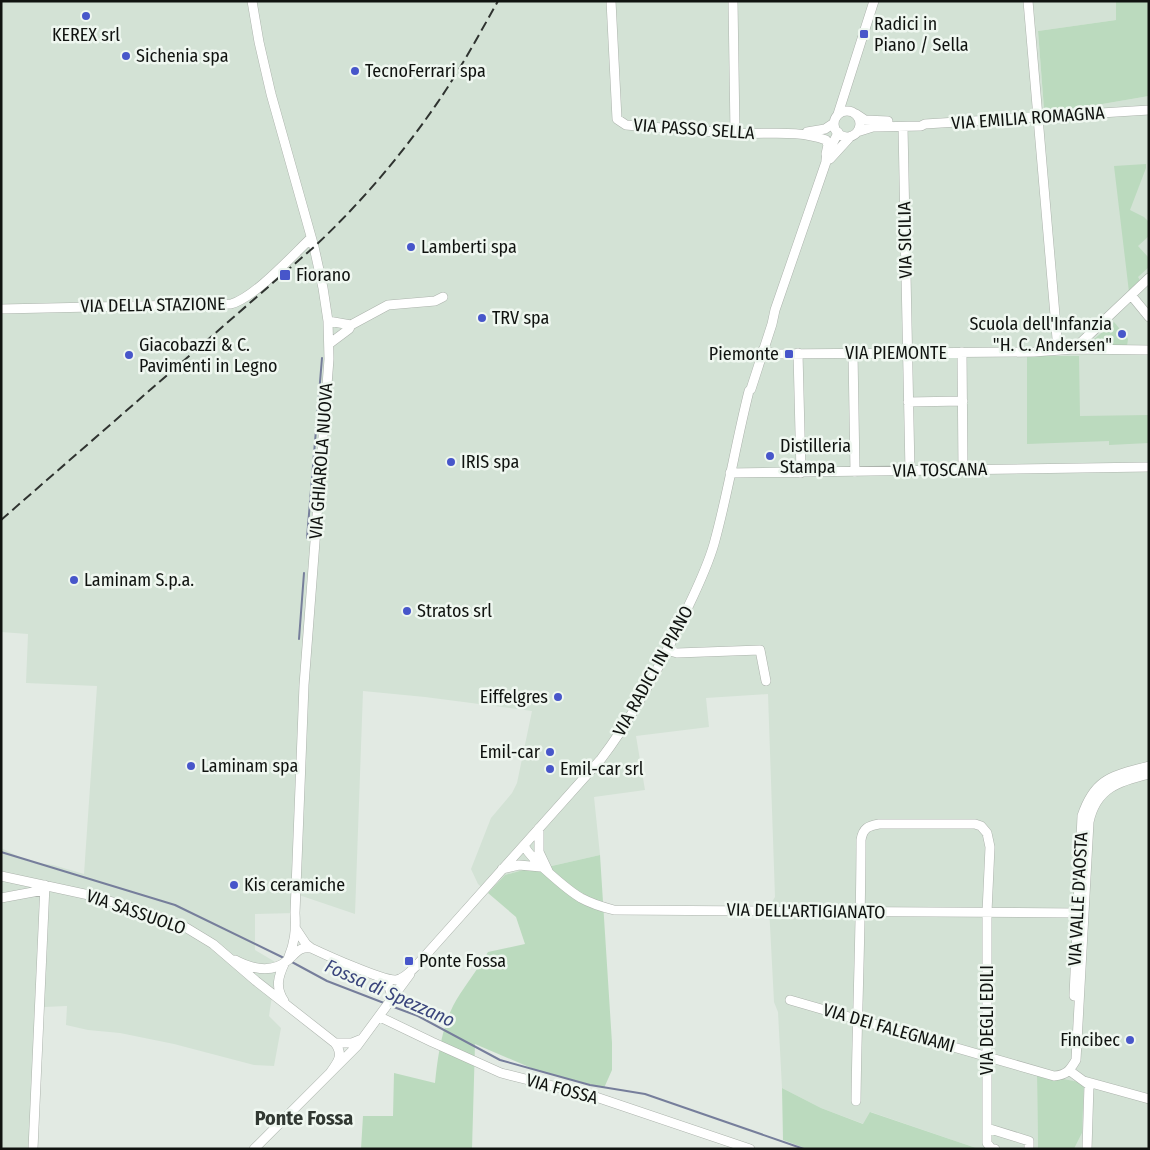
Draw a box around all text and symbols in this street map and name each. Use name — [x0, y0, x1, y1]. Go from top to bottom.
marker: KEREX srl — [80, 10, 92, 22]
place label: Radici in Piano / Sella — [874, 13, 969, 56]
place label: KEREX srl — [52, 24, 120, 46]
marker: Radici in Piano / Sella — [858, 28, 870, 40]
place label: Sichenia spa — [136, 45, 229, 67]
marker: Sichenia spa — [120, 50, 132, 62]
place label: TecnoFerrari spa — [365, 60, 486, 82]
marker: TecnoFerrari spa — [349, 65, 361, 77]
street label: VIA EMILIA ROMAGNA — [951, 102, 1106, 134]
street label: VIA PASSO SELLA — [633, 114, 756, 144]
street label: VIA SICILIA — [893, 201, 917, 279]
place label: Lamberti spa — [421, 236, 517, 258]
marker: Lamberti spa — [405, 241, 417, 253]
place label: Fiorano — [296, 264, 351, 286]
marker: Fiorano — [278, 268, 292, 282]
street label: VIA DELLA STAZIONE — [80, 293, 226, 317]
place label: TRV spa — [492, 307, 550, 329]
marker: TRV spa — [476, 312, 488, 324]
place label: Scuola dell'Infanzia "H. C. Andersen" — [969, 313, 1112, 356]
marker: Scuola dell'Infanzia "H. C. Andersen" — [1116, 328, 1128, 340]
place label: Giacobazzi & C. Pavimenti in Legno — [139, 334, 278, 377]
street label: VIA PIEMONTE — [845, 342, 947, 364]
place label: Piemonte — [709, 343, 779, 365]
marker: Piemonte — [783, 348, 795, 360]
marker: Giacobazzi & C. Pavimenti in Legno — [123, 349, 135, 361]
street label: VIA GHIAROLA NUOVA — [305, 382, 337, 540]
place label: Distilleria Stampa — [780, 435, 851, 478]
marker: Distilleria Stampa — [764, 450, 776, 462]
place label: IRIS spa — [461, 451, 519, 473]
marker: IRIS spa — [445, 456, 457, 468]
street label: VIA TOSCANA — [893, 458, 988, 482]
place label: Laminam S.p.a. — [84, 569, 194, 591]
marker: Laminam S.p.a. — [68, 574, 80, 586]
place label: Stratos srl — [417, 600, 492, 622]
street label: VIA RADICI IN PIANO — [608, 602, 698, 740]
marker: Stratos srl — [401, 605, 413, 617]
place label: Eiffelgres — [480, 686, 548, 708]
marker: Eiffelgres — [552, 691, 564, 703]
place label: Emil-car — [480, 741, 541, 763]
marker: Emil-car — [544, 746, 556, 758]
place label: Laminam spa — [201, 755, 299, 777]
place label: Emil-car srl — [560, 758, 644, 780]
marker: Laminam spa — [185, 760, 197, 772]
marker: Emil-car srl — [544, 763, 556, 775]
street label: VIA VALLE D'AOSTA — [1064, 831, 1093, 967]
place label: Kis ceramiche — [244, 874, 345, 896]
marker: Kis ceramiche — [228, 879, 240, 891]
street label: VIA SASSUOLO — [83, 885, 189, 939]
street label: VIA DELL'ARTIGIANATO — [726, 899, 886, 923]
place label: Ponte Fossa — [419, 950, 506, 972]
water label: Fossa di Spezzano — [322, 954, 458, 1032]
marker: Ponte Fossa — [403, 955, 415, 967]
street label: VIA DEGLI EDILI — [976, 965, 998, 1075]
street label: VIA DEI FALEGNAMI — [820, 999, 958, 1057]
place label: Fincibec — [1060, 1029, 1120, 1051]
marker: Fincibec — [1124, 1034, 1136, 1046]
street label: VIA FOSSA — [524, 1069, 601, 1109]
district label: Ponte Fossa — [255, 1106, 353, 1130]

